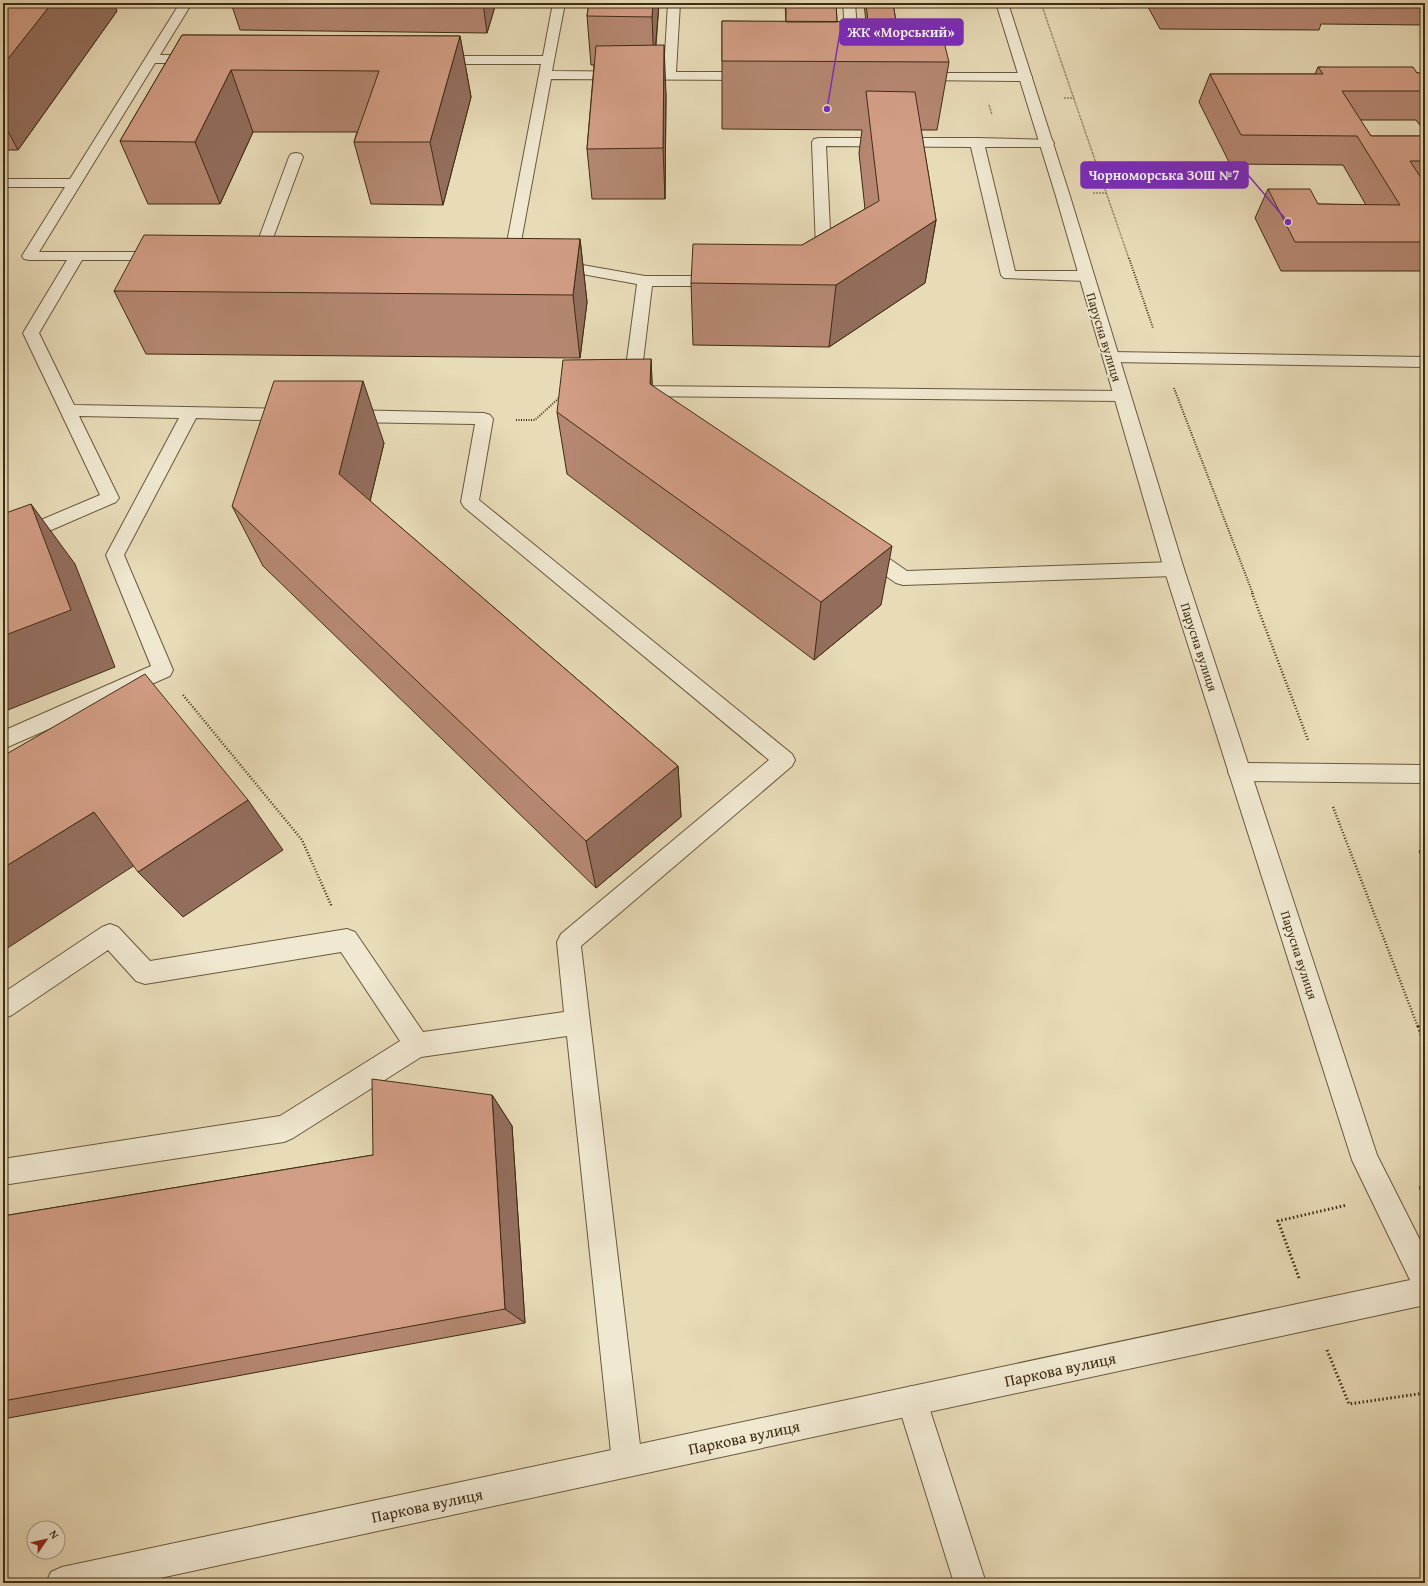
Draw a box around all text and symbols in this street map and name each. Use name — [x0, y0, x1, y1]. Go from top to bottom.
callout: ЖК «Морський» — [840, 19, 963, 45]
text: ЖК «Морський» — [846, 22, 955, 42]
callout: Чорноморська ЗОШ №7 — [1081, 162, 1248, 188]
text: Чорноморська ЗОШ №7 — [1088, 165, 1240, 185]
street label: Парусна вулиця — [1081, 290, 1127, 384]
street label: Парусна вулиця — [1176, 600, 1222, 694]
street label: Парусна вулиця — [1276, 908, 1322, 1002]
street label: Паркова вулиця — [1002, 1345, 1118, 1393]
street label: Паркова вулиця — [686, 1413, 802, 1461]
street label: Паркова вулиця — [369, 1481, 485, 1529]
north arrow — [26, 1520, 66, 1560]
text: N — [46, 1527, 63, 1542]

